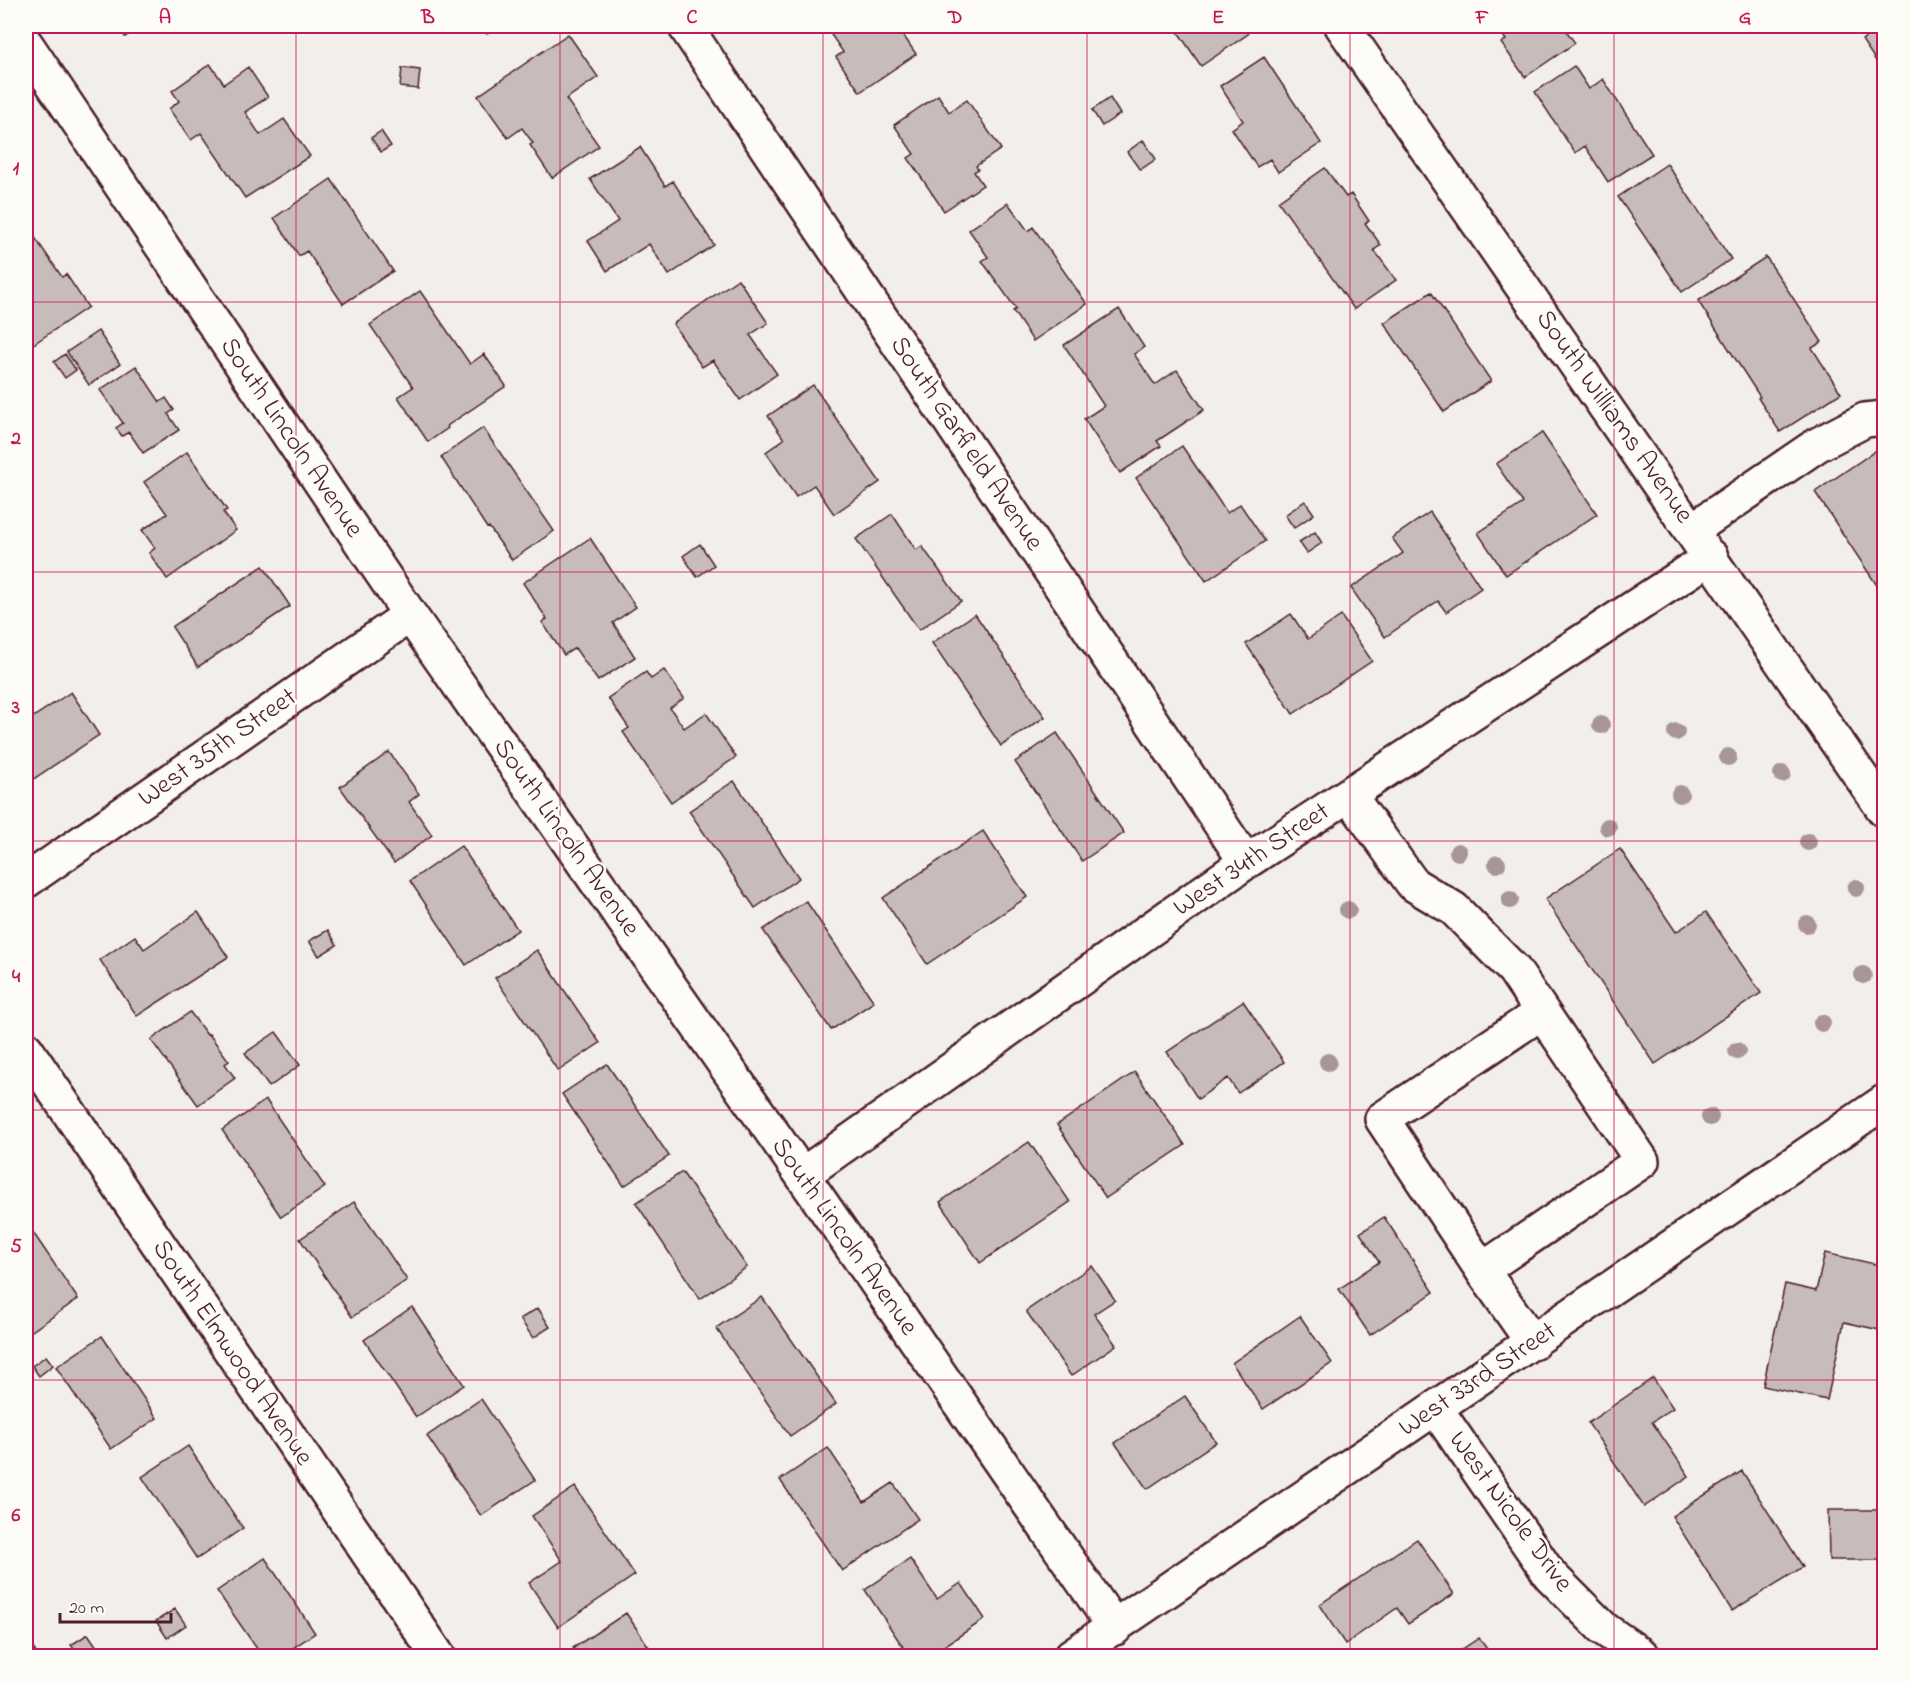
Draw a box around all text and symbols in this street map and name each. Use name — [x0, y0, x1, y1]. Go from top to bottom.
text: A — [159, 4, 171, 33]
text: B — [420, 4, 435, 33]
text: C — [687, 4, 698, 33]
text: D — [947, 4, 962, 33]
text: E — [1212, 4, 1224, 33]
text: F — [1475, 4, 1489, 33]
text: G — [1739, 4, 1752, 33]
text: 1 — [13, 155, 20, 184]
street label: South Williams Avenue — [1525, 302, 1703, 533]
street label: South Garfield Avenue — [879, 329, 1053, 560]
street label: South Lincoln Avenue — [209, 330, 373, 547]
text: 2 — [10, 425, 21, 454]
street label: West 35th Street — [131, 679, 305, 817]
text: 3 — [11, 694, 20, 723]
street label: South Lincoln Avenue — [483, 731, 650, 946]
street label: West 34th Street — [1166, 793, 1338, 927]
text: 4 — [12, 963, 21, 992]
street label: South Lincoln Avenue — [761, 1130, 928, 1345]
street label: South Elmwood Avenue — [142, 1232, 323, 1475]
text: 5 — [10, 1233, 22, 1262]
street label: West 33rd Street — [1391, 1313, 1565, 1447]
street label: West Nicole Drive — [1438, 1423, 1582, 1601]
text: 6 — [12, 1502, 21, 1531]
scale bar — [60, 1586, 171, 1624]
text: 20 m — [69, 1596, 104, 1622]

